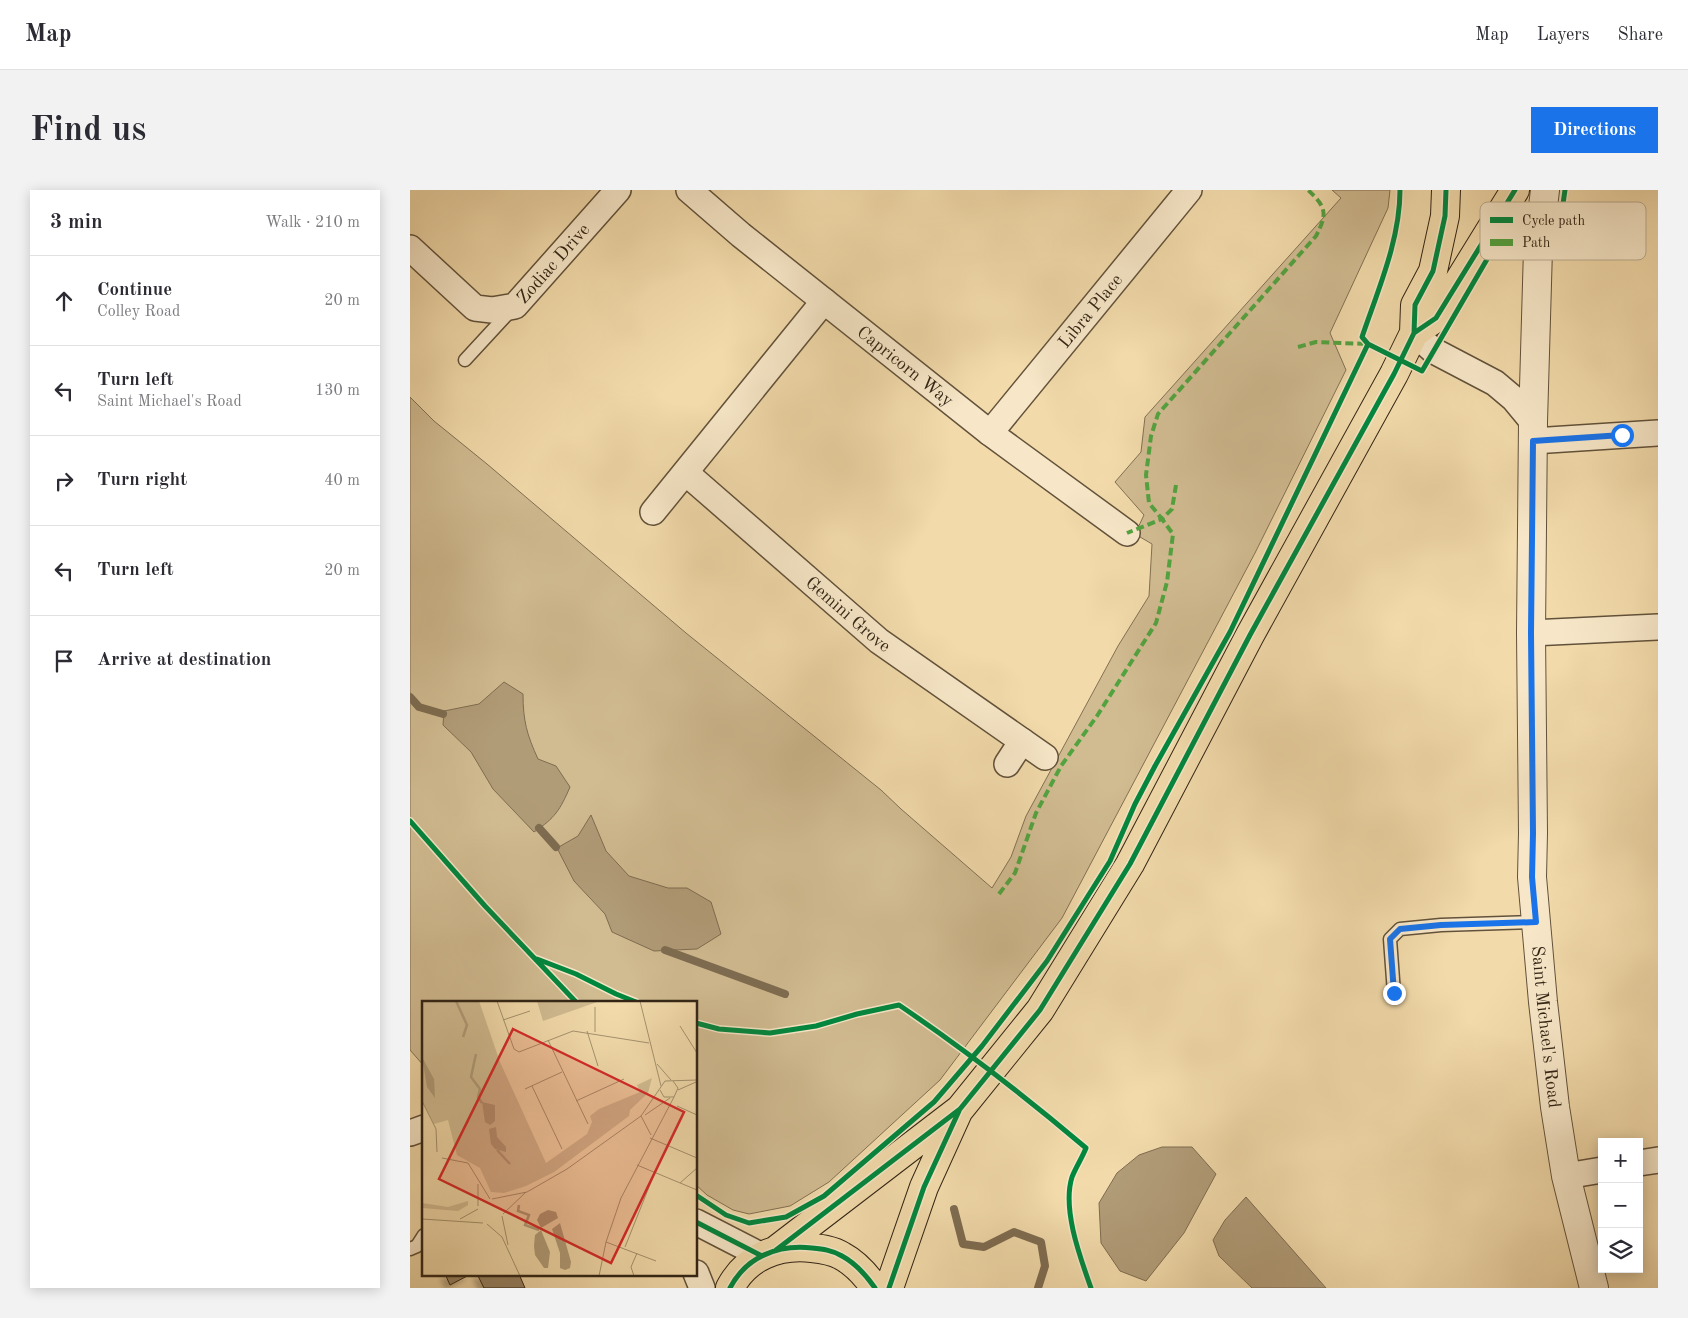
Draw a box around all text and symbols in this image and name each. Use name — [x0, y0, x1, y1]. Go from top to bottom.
text: Map — [25, 23, 72, 47]
text: Map — [1475, 26, 1509, 44]
text: Layers — [1537, 26, 1589, 44]
text: Share — [1617, 26, 1663, 44]
button: Directions — [1531, 107, 1658, 153]
text: Find us — [30, 113, 146, 148]
legend — [1480, 202, 1646, 260]
text: 3 min — [50, 212, 103, 233]
text: Cycle path — [1522, 214, 1585, 228]
text: Walk · 210 m — [265, 215, 360, 231]
street label: Zodiac Drive — [514, 221, 594, 307]
text: Path — [1522, 236, 1551, 250]
street label: Libra Place — [1056, 271, 1126, 352]
text: Continue — [97, 281, 172, 300]
icon: ahead — [50, 287, 78, 315]
text: 20 m — [324, 293, 360, 309]
text: Colley Road — [97, 304, 180, 320]
street label: Capricorn Way — [853, 323, 957, 411]
text: Turn left — [97, 371, 174, 390]
icon: left — [50, 377, 78, 405]
text: 130 m — [315, 383, 360, 399]
text: Saint Michael's Road — [97, 394, 242, 410]
route start — [1611, 424, 1634, 447]
icon: right — [50, 467, 78, 495]
text: Turn right — [97, 471, 187, 490]
text: 40 m — [324, 473, 360, 489]
icon: left — [50, 557, 78, 585]
text: Turn left — [97, 561, 174, 580]
text: 20 m — [324, 563, 360, 579]
street label: Gemini Grove — [802, 573, 893, 656]
icon: arrive — [50, 647, 78, 675]
text: Arrive at destination — [97, 651, 271, 670]
street label: Saint Michael's Road — [1528, 945, 1563, 1109]
route end — [1383, 982, 1406, 1005]
inset map — [422, 1001, 698, 1276]
map controls — [1598, 1138, 1643, 1273]
button: + — [1598, 1138, 1643, 1183]
button: − — [1598, 1183, 1643, 1228]
button: layers — [1598, 1228, 1643, 1273]

